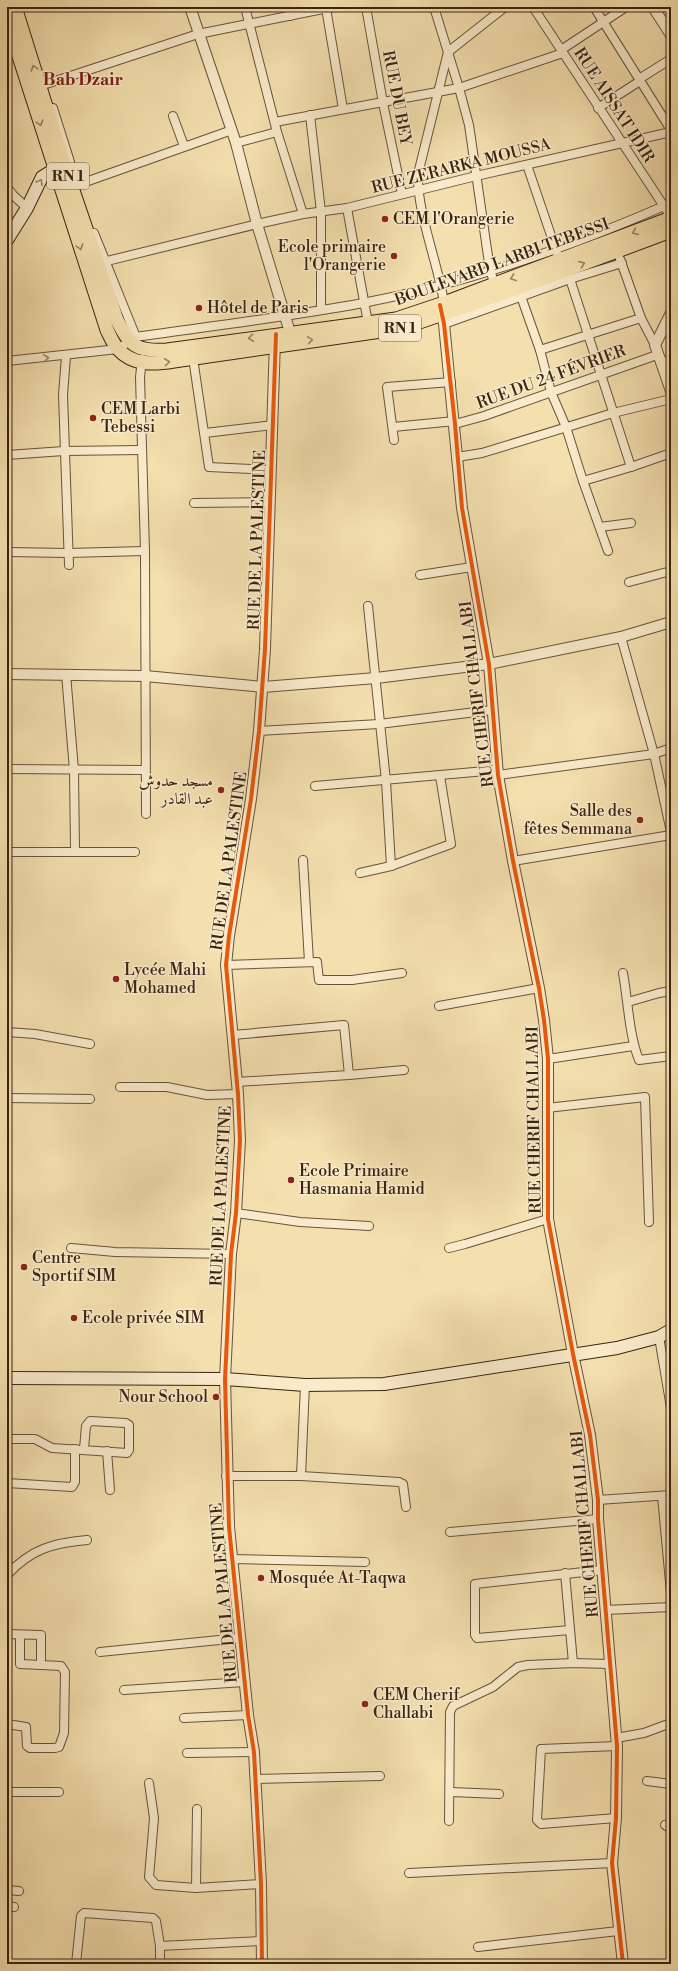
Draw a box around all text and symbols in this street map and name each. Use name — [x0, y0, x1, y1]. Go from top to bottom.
street label: RUE AISSAT IDIR — [569, 44, 659, 167]
street label: RUE DU BEY — [378, 49, 416, 149]
one-way arrow — [30, 64, 39, 71]
district label: Bab Dzair — [43, 69, 124, 91]
one-way arrow — [35, 119, 44, 126]
street label: RUE ZERARKA MOUSSA — [369, 134, 554, 198]
road number: RN 1 — [47, 163, 89, 189]
one-way arrow — [35, 178, 42, 186]
place label: CEM l'Orangerie — [393, 209, 515, 229]
marker: CEM l'Orangerie — [380, 214, 390, 224]
street label: BOULEVARD LARBI TEBESSI — [391, 214, 612, 311]
one-way arrow — [631, 228, 638, 236]
place label: Ecole primaire l'Orangerie — [278, 237, 386, 275]
one-way arrow — [75, 243, 84, 250]
marker: Ecole primaire l'Orangerie — [389, 251, 399, 261]
one-way arrow — [578, 261, 585, 269]
one-way arrow — [509, 273, 516, 282]
place label: Hôtel de Paris — [207, 298, 309, 318]
marker: Hôtel de Paris — [194, 303, 204, 313]
road number: RN 1 — [379, 315, 421, 341]
one-way arrow — [248, 333, 254, 342]
one-way arrow — [307, 336, 313, 345]
street label: RUE DU 24 FÉVRIER — [473, 338, 629, 413]
one-way arrow — [43, 353, 49, 362]
one-way arrow — [164, 358, 170, 367]
place label: CEM Larbi Tebessi — [101, 399, 180, 437]
marker: CEM Larbi Tebessi — [88, 413, 98, 423]
street label: RUE DE LA PALESTINE — [244, 449, 270, 631]
street label: RUE CHERIF CHALLABI — [456, 600, 498, 788]
street label: RUE DE LA PALESTINE — [207, 770, 251, 952]
place label: مسجد حدوش عبد القادر — [139, 771, 213, 809]
marker: مسجد حدوش عبد القادر — [216, 785, 226, 795]
place label: Salle des fêtes Semmana — [524, 801, 633, 839]
marker: Salle des fêtes Semmana — [635, 815, 645, 825]
place label: Lycée Mahi Mohamed — [124, 960, 206, 998]
marker: Lycée Mahi Mohamed — [111, 974, 121, 984]
street label: RUE CHERIF CHALLABI — [522, 1026, 546, 1214]
street label: RUE DE LA PALESTINE — [206, 1105, 236, 1287]
place label: Ecole Primaire Hasmania Hamid — [299, 1161, 425, 1199]
marker: Ecole Primaire Hasmania Hamid — [286, 1175, 296, 1185]
place label: Centre Sportif SIM — [32, 1248, 116, 1286]
marker: Centre Sportif SIM — [19, 1262, 29, 1272]
place label: Ecole privée SIM — [82, 1308, 205, 1328]
marker: Ecole privée SIM — [69, 1313, 79, 1323]
place label: Nour School — [119, 1387, 208, 1407]
marker: Nour School — [211, 1392, 221, 1402]
street label: RUE CHERIF CHALLABI — [567, 1430, 603, 1618]
street label: RUE DE LA PALESTINE — [206, 1502, 242, 1684]
place label: Mosquée At-Taqwa — [269, 1568, 407, 1588]
marker: Mosquée At-Taqwa — [256, 1573, 266, 1583]
place label: CEM Cherif Challabi — [373, 1685, 461, 1723]
marker: CEM Cherif Challabi — [360, 1699, 370, 1709]

